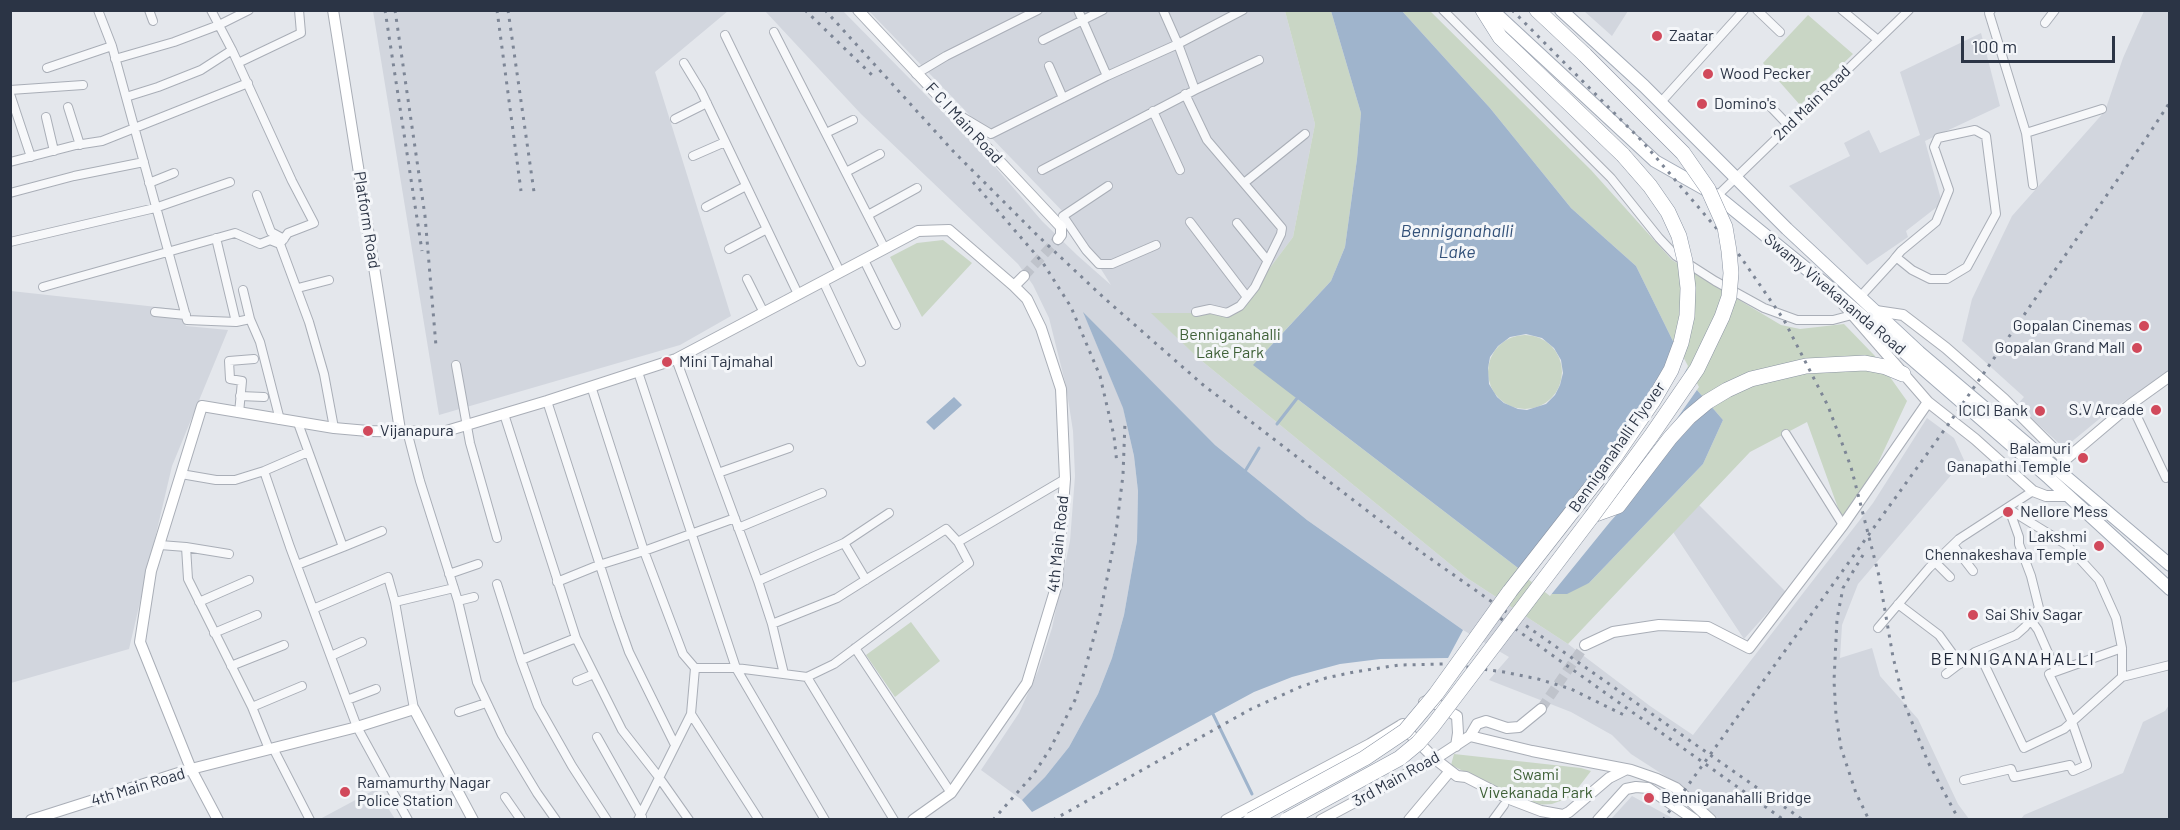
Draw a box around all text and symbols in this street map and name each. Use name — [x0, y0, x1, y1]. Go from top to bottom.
scale bar — [1964, 24, 2118, 62]
place label: Zaatar — [1669, 26, 1714, 46]
marker: Zaatar — [1650, 29, 1664, 43]
text: 100 m — [1972, 35, 2017, 57]
street label: 2nd Main Road — [1769, 61, 1855, 145]
place label: Wood Pecker — [1720, 64, 1811, 84]
marker: Wood Pecker — [1701, 67, 1715, 81]
street label: F C I Main Road — [922, 79, 1006, 167]
place label: Domino's — [1714, 94, 1776, 114]
marker: Domino's — [1695, 97, 1709, 111]
street label: Platform Road — [350, 170, 384, 270]
water label: Benniganahalli Lake — [1401, 220, 1513, 262]
street label: Swamy Vivekananda Road — [1760, 229, 1910, 359]
place label: Gopalan Cinemas — [2013, 316, 2132, 336]
marker: Gopalan Cinemas — [2137, 319, 2151, 333]
park label: Benniganahalli Lake Park — [1179, 325, 1281, 363]
place label: Gopalan Grand Mall — [1995, 338, 2125, 358]
marker: Gopalan Grand Mall — [2130, 341, 2144, 355]
place label: Mini Tajmahal — [679, 352, 773, 372]
marker: Mini Tajmahal — [660, 355, 674, 369]
street label: Benniganahalli Flyover — [1565, 378, 1669, 516]
place label: S.V Arcade — [2069, 400, 2144, 420]
place label: ICICI Bank — [1958, 401, 2028, 421]
marker: S.V Arcade — [2149, 403, 2163, 417]
marker: ICICI Bank — [2033, 404, 2047, 418]
place label: Vijanapura — [380, 421, 454, 441]
marker: Vijanapura — [361, 424, 375, 438]
place label: Balamuri Ganapathi Temple — [1947, 439, 2071, 477]
marker: Balamuri Ganapathi Temple — [2076, 451, 2090, 465]
street label: 4th Main Road — [1043, 495, 1073, 593]
place label: Nellore Mess — [2020, 502, 2108, 522]
marker: Nellore Mess — [2001, 505, 2015, 519]
place label: Lakshmi Chennakeshava Temple — [1925, 527, 2087, 565]
marker: Lakshmi Chennakeshava Temple — [2092, 539, 2106, 553]
place label: Sai Shiv Sagar — [1985, 605, 2083, 625]
marker: Sai Shiv Sagar — [1966, 608, 1980, 622]
district label: BENNIGANAHALLI — [1931, 648, 2095, 670]
street label: 3rd Main Road — [1349, 747, 1443, 811]
street label: 4th Main Road — [89, 764, 187, 810]
park label: Swami Vivekanada Park — [1479, 765, 1593, 803]
place label: Ramamurthy Nagar Police Station — [357, 773, 491, 811]
marker: Ramamurthy Nagar Police Station — [338, 785, 352, 799]
place label: Benniganahalli Bridge — [1661, 788, 1812, 808]
marker: Benniganahalli Bridge — [1642, 791, 1656, 805]

